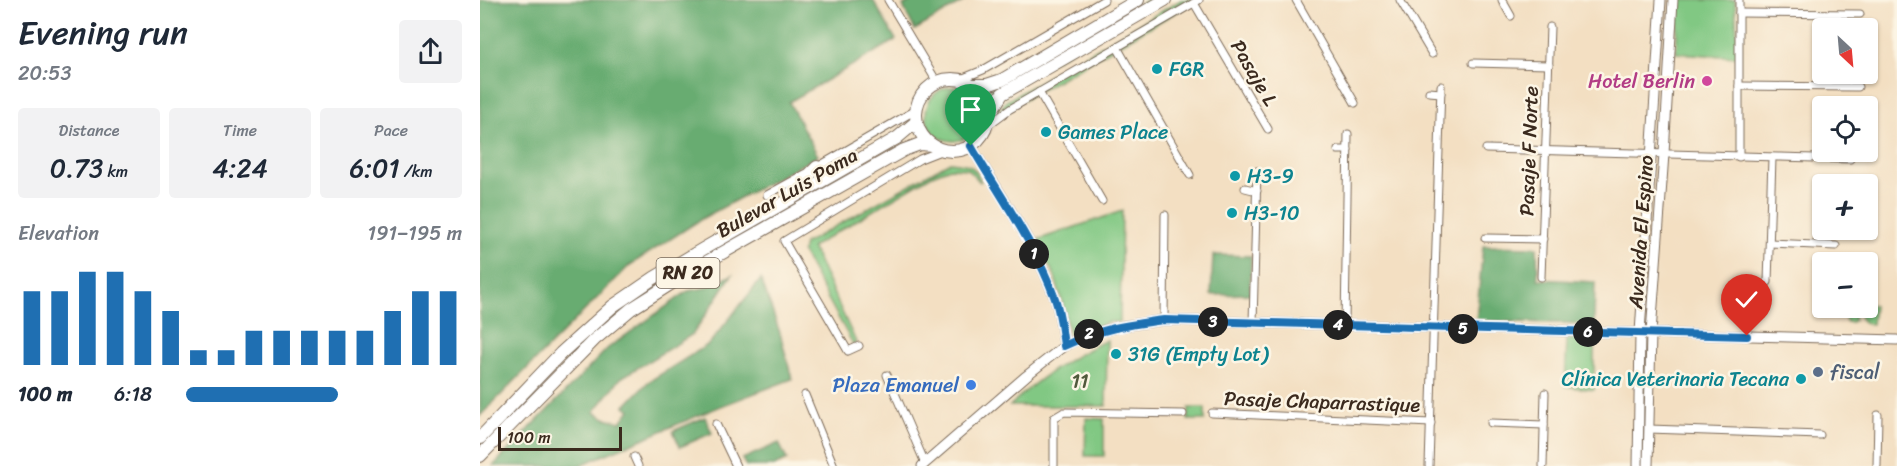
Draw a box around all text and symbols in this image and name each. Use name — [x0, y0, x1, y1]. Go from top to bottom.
text: Evening run — [18, 4, 188, 62]
north arrow — [1812, 18, 1878, 84]
map controls — [1812, 18, 1878, 318]
button: share — [399, 20, 462, 83]
street label: Pasaje L — [1221, 33, 1288, 114]
place label: FGR — [1169, 52, 1204, 87]
text: 20:53 — [18, 56, 71, 91]
marker: FGR — [1150, 62, 1164, 76]
place label: Hotel Berlin — [1588, 64, 1695, 99]
marker: Hotel Berlin — [1700, 74, 1714, 88]
pin — [945, 84, 996, 146]
street label: Pasaje F Norte — [1509, 85, 1549, 217]
icon: arrive — [954, 93, 987, 126]
button: locate — [1812, 96, 1878, 162]
place label: Games Place — [1058, 115, 1168, 150]
text: Distance — [59, 116, 119, 145]
text: Time — [223, 116, 257, 145]
text: Pace — [374, 116, 408, 145]
marker: Games Place — [1039, 125, 1053, 139]
street label: Bulevar Luis Poma — [709, 138, 865, 248]
text: 0.73 — [50, 145, 103, 191]
text: 4:24 — [212, 145, 268, 191]
text: 6:01 — [349, 145, 400, 191]
street label: Avenida El Espino — [1618, 154, 1664, 311]
text: km — [103, 157, 128, 186]
text: /km — [400, 157, 433, 186]
place label: H3-9 — [1247, 159, 1294, 194]
marker: H3-9 — [1228, 169, 1242, 183]
button: + — [1812, 174, 1878, 240]
place label: H3-10 — [1244, 196, 1300, 231]
marker: H3-10 — [1225, 206, 1239, 220]
text: Elevation — [18, 216, 99, 251]
text: 191–195 m — [368, 216, 462, 251]
pin: 1 — [1019, 239, 1049, 269]
text: 1 — [1031, 239, 1037, 268]
button: − — [1812, 252, 1878, 318]
road number: RN 20 — [656, 258, 720, 288]
pin — [1721, 274, 1772, 336]
icon: check — [1730, 283, 1763, 316]
pin: 3 — [1198, 307, 1228, 337]
text: 3 — [1209, 307, 1217, 336]
pin: 4 — [1323, 310, 1353, 340]
text: 4 — [1333, 310, 1343, 339]
pin: 5 — [1448, 314, 1478, 344]
text: 5 — [1458, 314, 1468, 343]
pin: 6 — [1573, 317, 1603, 347]
text: 6 — [1583, 317, 1593, 346]
pin: 2 — [1074, 319, 1104, 349]
text: 2 — [1084, 319, 1094, 348]
place label: 31G (Empty Lot) — [1128, 337, 1269, 372]
marker: 31G (Empty Lot) — [1109, 347, 1123, 361]
place label: fiscal — [1830, 355, 1880, 390]
place label: Clínica Veterinaria Tecana — [1561, 362, 1790, 397]
park label: 11 — [1071, 364, 1089, 399]
marker: fiscal — [1811, 365, 1825, 379]
place label: Plaza Emanuel — [832, 368, 960, 403]
marker: Clínica Veterinaria Tecana — [1794, 372, 1808, 386]
text: 100 m — [18, 377, 72, 412]
text: 6:18 — [114, 377, 152, 412]
marker: Plaza Emanuel — [964, 378, 978, 392]
street label: Pasaje Chaparrastique — [1223, 381, 1421, 423]
text: 100 m — [507, 423, 551, 452]
scale bar — [498, 424, 622, 452]

